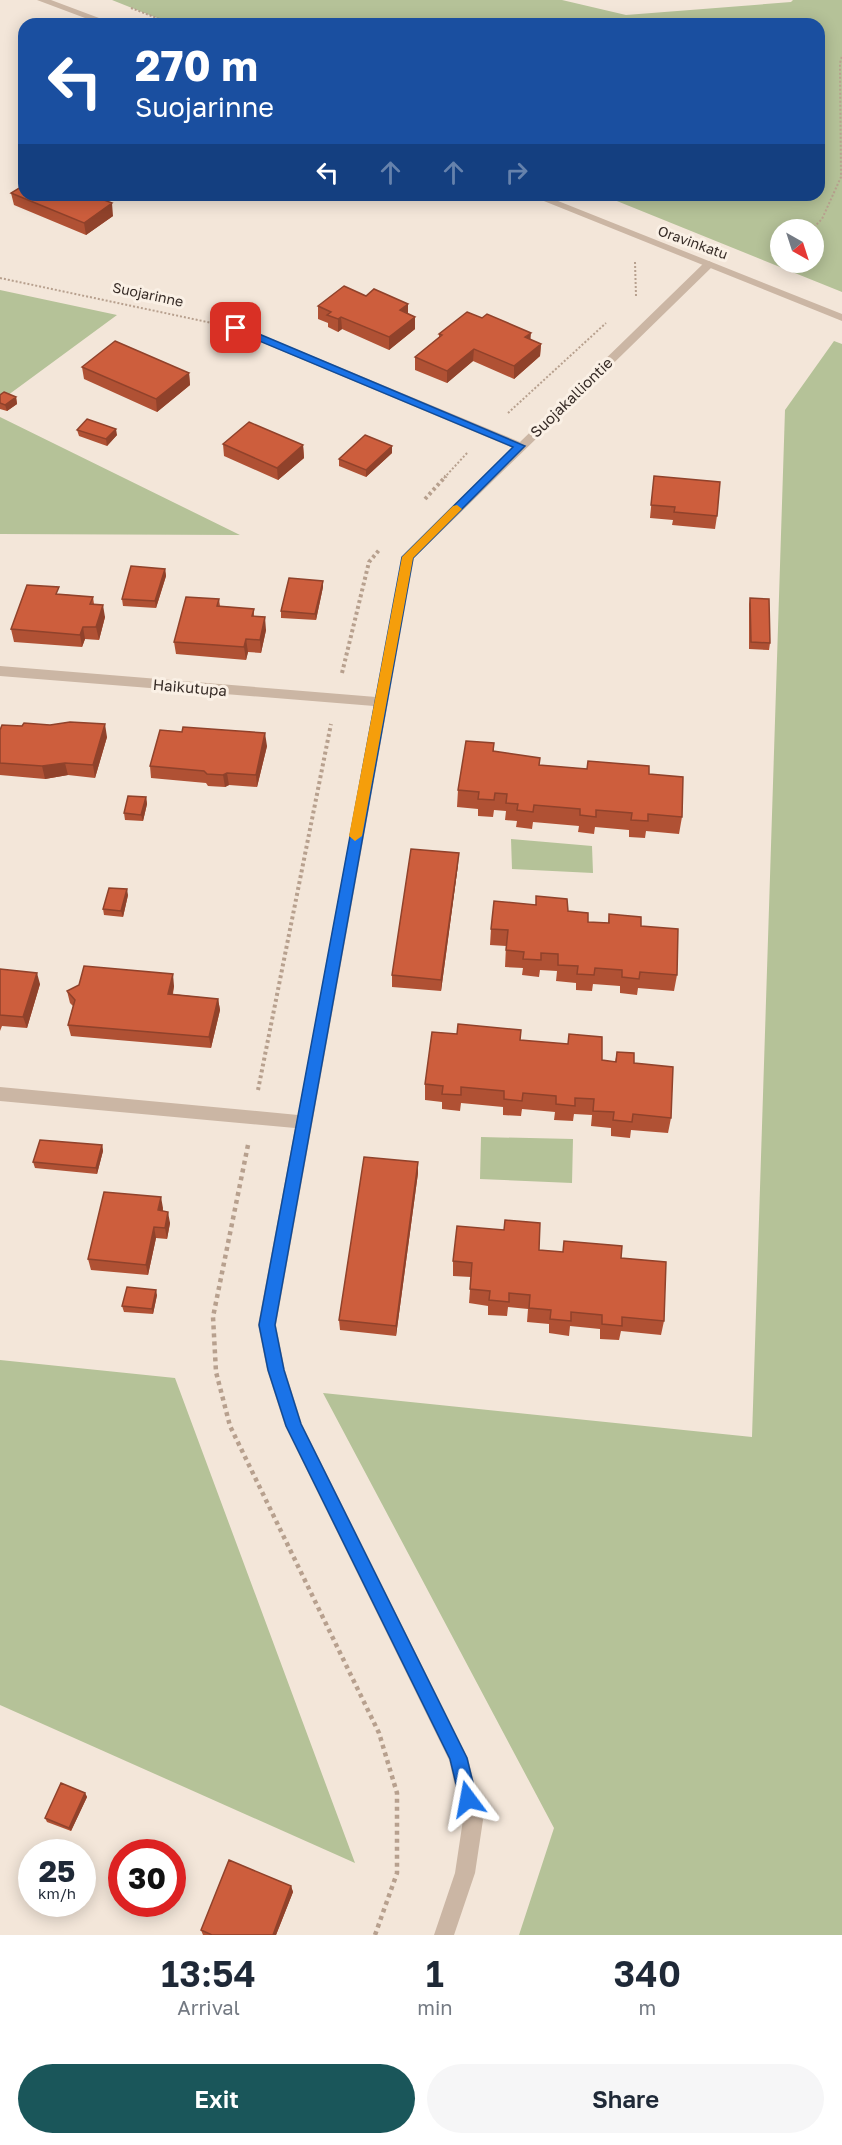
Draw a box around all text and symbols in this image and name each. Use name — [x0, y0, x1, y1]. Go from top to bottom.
text: 270 m — [135, 40, 258, 90]
icon: left — [36, 42, 114, 120]
text: Suojarinne — [135, 91, 274, 123]
icon: left — [311, 156, 344, 189]
icon: ahead — [374, 156, 407, 189]
icon: ahead — [437, 156, 470, 189]
icon: right — [500, 156, 533, 189]
north arrow — [770, 219, 824, 273]
map controls — [770, 219, 824, 273]
street label: Oravinkatu — [656, 222, 730, 262]
street label: Suojarinne — [111, 278, 185, 310]
pin — [210, 302, 261, 353]
icon: arrive — [219, 311, 252, 344]
street label: Suojakalliontie — [526, 353, 616, 441]
street label: Haikutupa — [152, 675, 228, 699]
position arrow — [436, 1767, 500, 1831]
speed limit sign: 30 — [108, 1839, 186, 1917]
text: 25 — [39, 1853, 75, 1889]
text: km/h — [38, 1884, 76, 1902]
text: 13:54 — [161, 1952, 256, 1995]
text: 1 — [426, 1952, 444, 1995]
text: 340 — [614, 1952, 681, 1995]
text: Arrival — [177, 1995, 240, 2019]
text: min — [417, 1995, 453, 2019]
text: m — [638, 1995, 656, 2019]
button: Exit — [18, 2064, 415, 2133]
button: Share — [427, 2064, 824, 2133]

